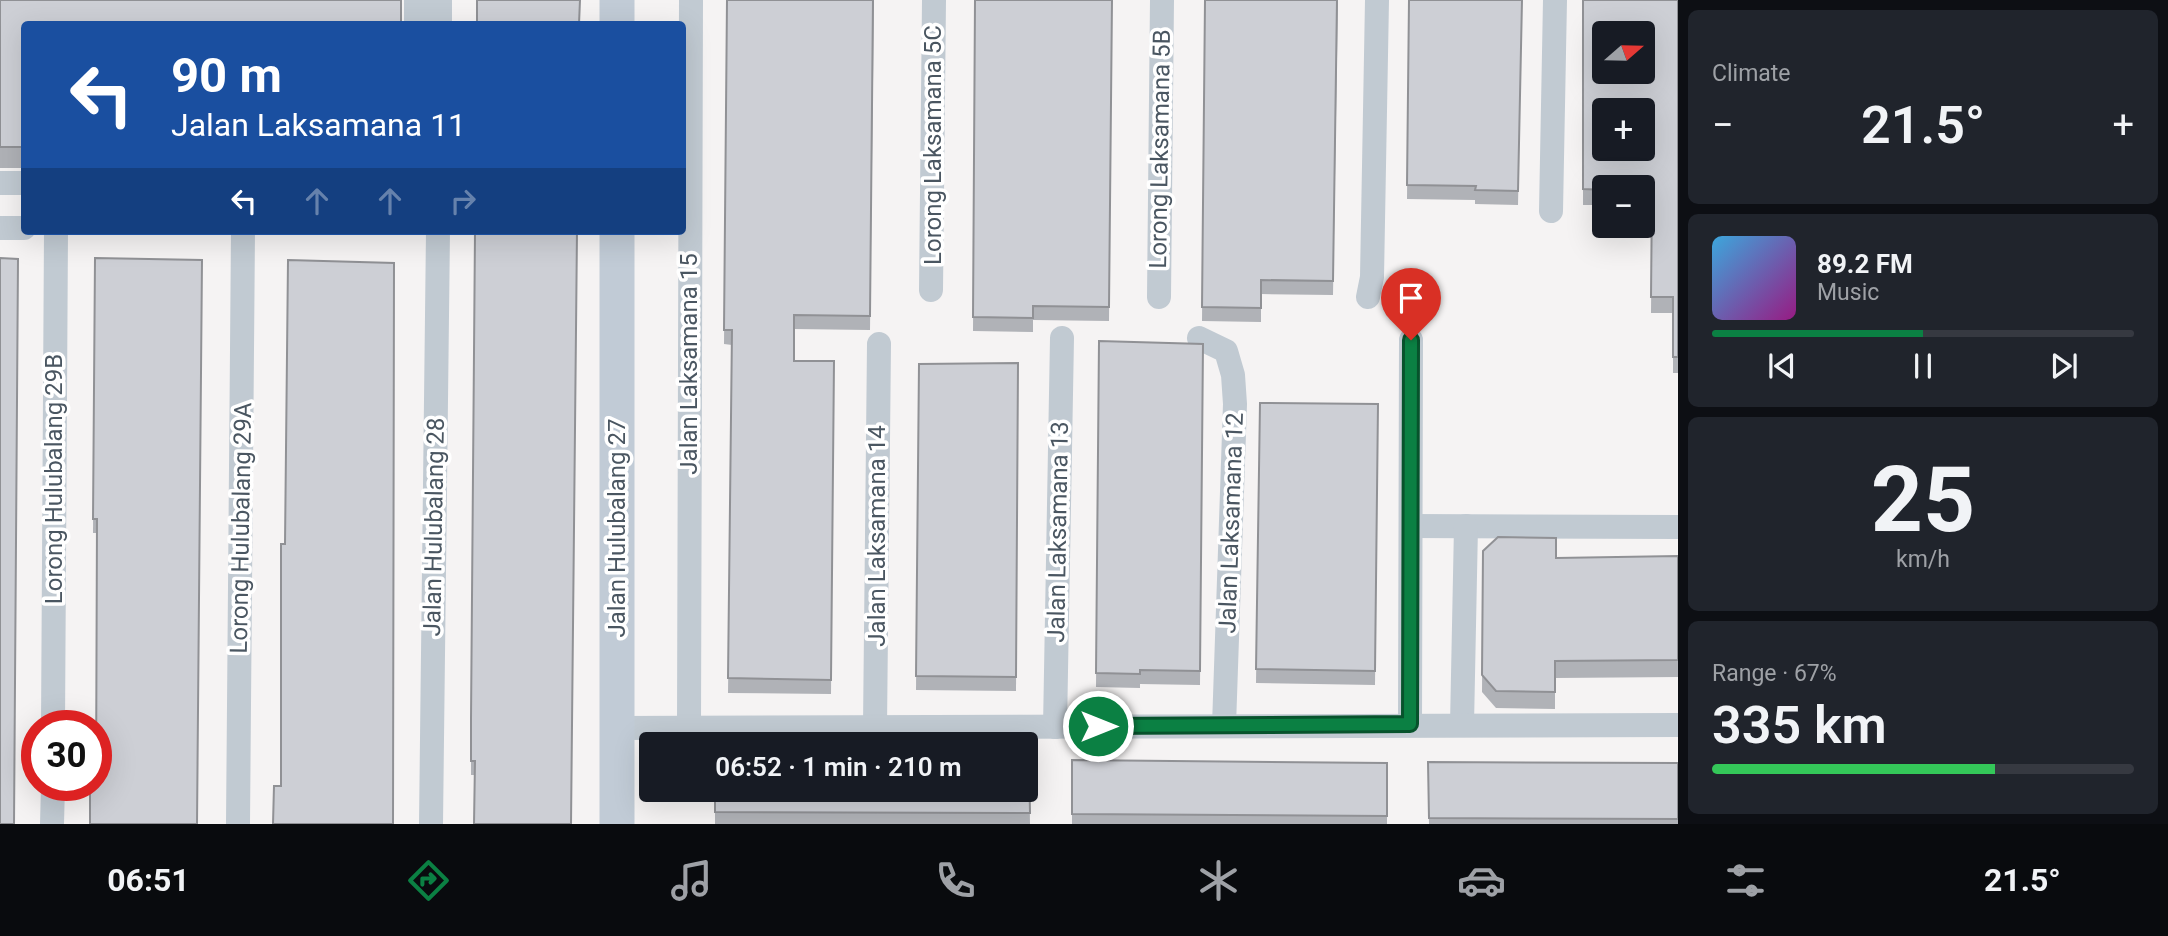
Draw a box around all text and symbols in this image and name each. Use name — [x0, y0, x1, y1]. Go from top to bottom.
north arrow — [1592, 21, 1656, 84]
map controls — [1592, 21, 1655, 238]
street label: Lorong Laksamana 5C — [919, 25, 947, 265]
street label: Lorong Laksamana 5B — [1144, 29, 1176, 269]
text: 90 m — [171, 47, 282, 104]
icon: left — [56, 49, 147, 140]
text: Climate — [1712, 60, 1791, 87]
text: 21.5° — [1861, 95, 1985, 156]
button: + — [1592, 98, 1655, 161]
text: − — [1712, 103, 1734, 147]
text: + — [2112, 103, 2134, 147]
text: Jalan Laksamana 11 — [171, 106, 466, 144]
button: − — [1592, 175, 1655, 238]
icon: left — [225, 182, 263, 220]
icon: ahead — [298, 182, 336, 220]
icon: ahead — [371, 182, 409, 220]
icon: right — [444, 182, 482, 220]
text: 89.2 FM — [1817, 249, 1913, 279]
street label: Jalan Laksamana 15 — [675, 253, 703, 475]
pin — [1381, 268, 1441, 340]
icon: arrive — [1392, 279, 1430, 317]
text: Music — [1817, 279, 1879, 306]
icon: previous — [1763, 347, 1801, 385]
icon: pause — [1904, 347, 1942, 385]
icon: next — [2045, 347, 2083, 385]
street label: Lorong Hulubalang 29B — [40, 354, 68, 604]
street label: Lorong Hulubalang 29A — [225, 402, 257, 654]
street label: Jalan Laksamana 12 — [1213, 412, 1249, 634]
street label: Jalan Hulubalang 28 — [418, 417, 450, 637]
street label: Jalan Hulubalang 27 — [603, 419, 631, 637]
street label: Jalan Laksamana 13 — [1042, 421, 1074, 643]
street label: Jalan Laksamana 14 — [863, 425, 891, 647]
text: 25 — [1871, 447, 1975, 553]
text: km/h — [1896, 546, 1950, 573]
text: Range · 67% — [1712, 660, 1837, 687]
position arrow — [1061, 689, 1135, 763]
text: 335 km — [1712, 695, 1887, 756]
speed limit sign: 30 — [21, 710, 112, 801]
text: 06:52 · 1 min · 210 m — [715, 752, 962, 782]
icon: directions — [404, 856, 453, 905]
icon: music — [667, 856, 716, 905]
icon: phone — [931, 856, 980, 905]
icon: climate — [1194, 856, 1243, 905]
icon: car — [1457, 856, 1506, 905]
icon: filters — [1721, 856, 1770, 905]
text: 06:51 — [107, 861, 190, 899]
text: 21.5° — [1984, 861, 2061, 899]

